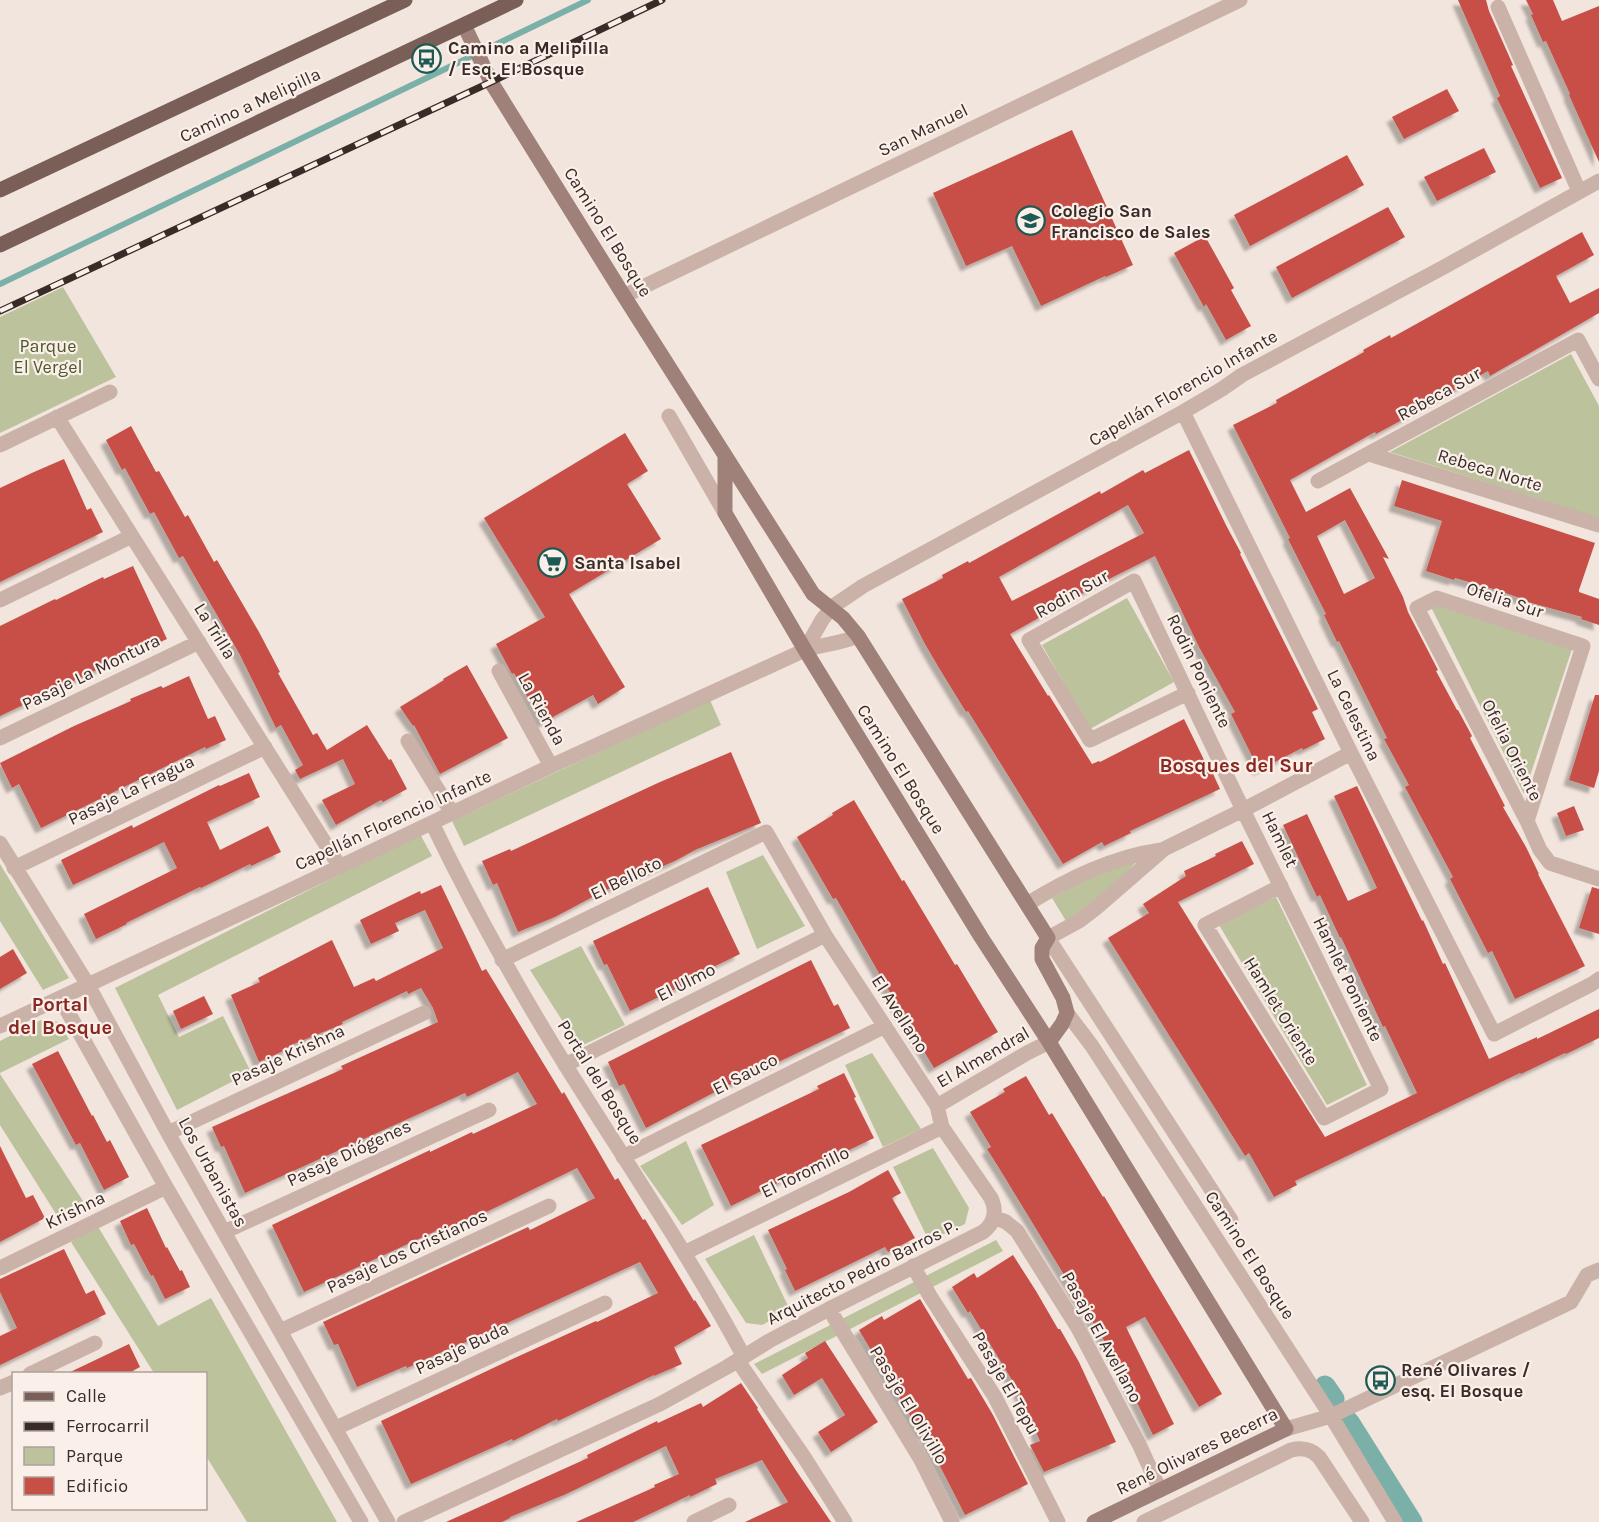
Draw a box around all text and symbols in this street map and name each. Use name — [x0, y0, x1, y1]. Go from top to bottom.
place label: Camino a Melipilla / Esq. El Bosque — [448, 37, 609, 80]
bus stop icon: Camino a Melipilla / Esq. El Bosque — [411, 42, 443, 74]
street label: Camino a Melipilla — [176, 63, 324, 147]
street label: San Manuel — [875, 99, 971, 161]
street label: Camino El Bosque — [559, 163, 657, 301]
place label: Colegio San Francisco de Sales — [1051, 200, 1211, 243]
school or university icon: Colegio San Francisco de Sales — [1014, 205, 1046, 237]
street label: Capellán Florencio Infante — [1085, 325, 1281, 451]
park label: Parque El Vergel — [14, 335, 82, 378]
street label: Rebeca Sur — [1393, 362, 1485, 426]
street label: Rebeca Norte — [1435, 444, 1545, 496]
supermarket icon: Santa Isabel — [537, 547, 569, 579]
place label: Santa Isabel — [574, 552, 681, 574]
street label: Rodin Sur — [1032, 565, 1113, 623]
street label: Ofelia Sur — [1464, 577, 1547, 623]
street label: La Trilla — [189, 599, 241, 663]
street label: Rodin Poniente — [1162, 610, 1236, 732]
street label: Pasaje La Montura — [18, 629, 164, 715]
street label: La Celestina — [1322, 665, 1386, 765]
street label: La Rienda — [513, 669, 571, 749]
street label: Ofelia Oriente — [1477, 695, 1547, 805]
street label: Camino El Bosque — [852, 700, 950, 838]
street label: Pasaje La Fragua — [64, 750, 198, 830]
district label: Bosques del Sur — [1160, 754, 1313, 777]
street label: Capellán Florencio Infante — [291, 765, 495, 875]
street label: Hamlet — [1257, 807, 1303, 871]
street label: El Belloto — [587, 851, 665, 905]
street label: Hamlet Poniente — [1308, 913, 1388, 1045]
street label: Hamlet Oriente — [1239, 953, 1323, 1069]
street label: El Ulmo — [653, 958, 719, 1006]
street label: El Avellano — [867, 971, 933, 1057]
district label: Portal del Bosque — [8, 993, 112, 1039]
street label: Portal del Bosque — [553, 1016, 647, 1148]
street label: Pasaje Krishna — [228, 1019, 348, 1091]
street label: El Almendral — [933, 1022, 1033, 1092]
street label: El Sauco — [709, 1048, 781, 1100]
street label: Los Urbanistas — [174, 1113, 252, 1231]
street label: Pasaje Diógenes — [283, 1115, 415, 1191]
street label: El Toromillo — [757, 1141, 853, 1203]
street label: Krishna — [41, 1186, 109, 1234]
street label: Camino El Bosque — [1200, 1187, 1300, 1323]
street label: Pasaje Los Cristianos — [323, 1204, 491, 1298]
street label: Arquitecto Pedro Barros P. — [763, 1214, 961, 1330]
street label: Pasaje El Avellano — [1057, 1267, 1147, 1407]
street label: Pasaje Buda — [412, 1317, 512, 1379]
street label: Pasaje El Tepu — [967, 1327, 1045, 1439]
street label: Pasaje El Olivillo — [865, 1342, 953, 1468]
place label: René Olivares / esq. El Bosque — [1401, 1359, 1530, 1402]
bus stop icon: René Olivares / esq. El Bosque — [1364, 1364, 1396, 1396]
legend — [12, 1372, 207, 1510]
text: Calle — [66, 1385, 106, 1407]
street label: René Olivares Becerra — [1113, 1402, 1281, 1500]
text: Ferrocarril — [66, 1415, 150, 1437]
text: Parque — [66, 1445, 123, 1467]
text: Edificio — [66, 1475, 128, 1497]

